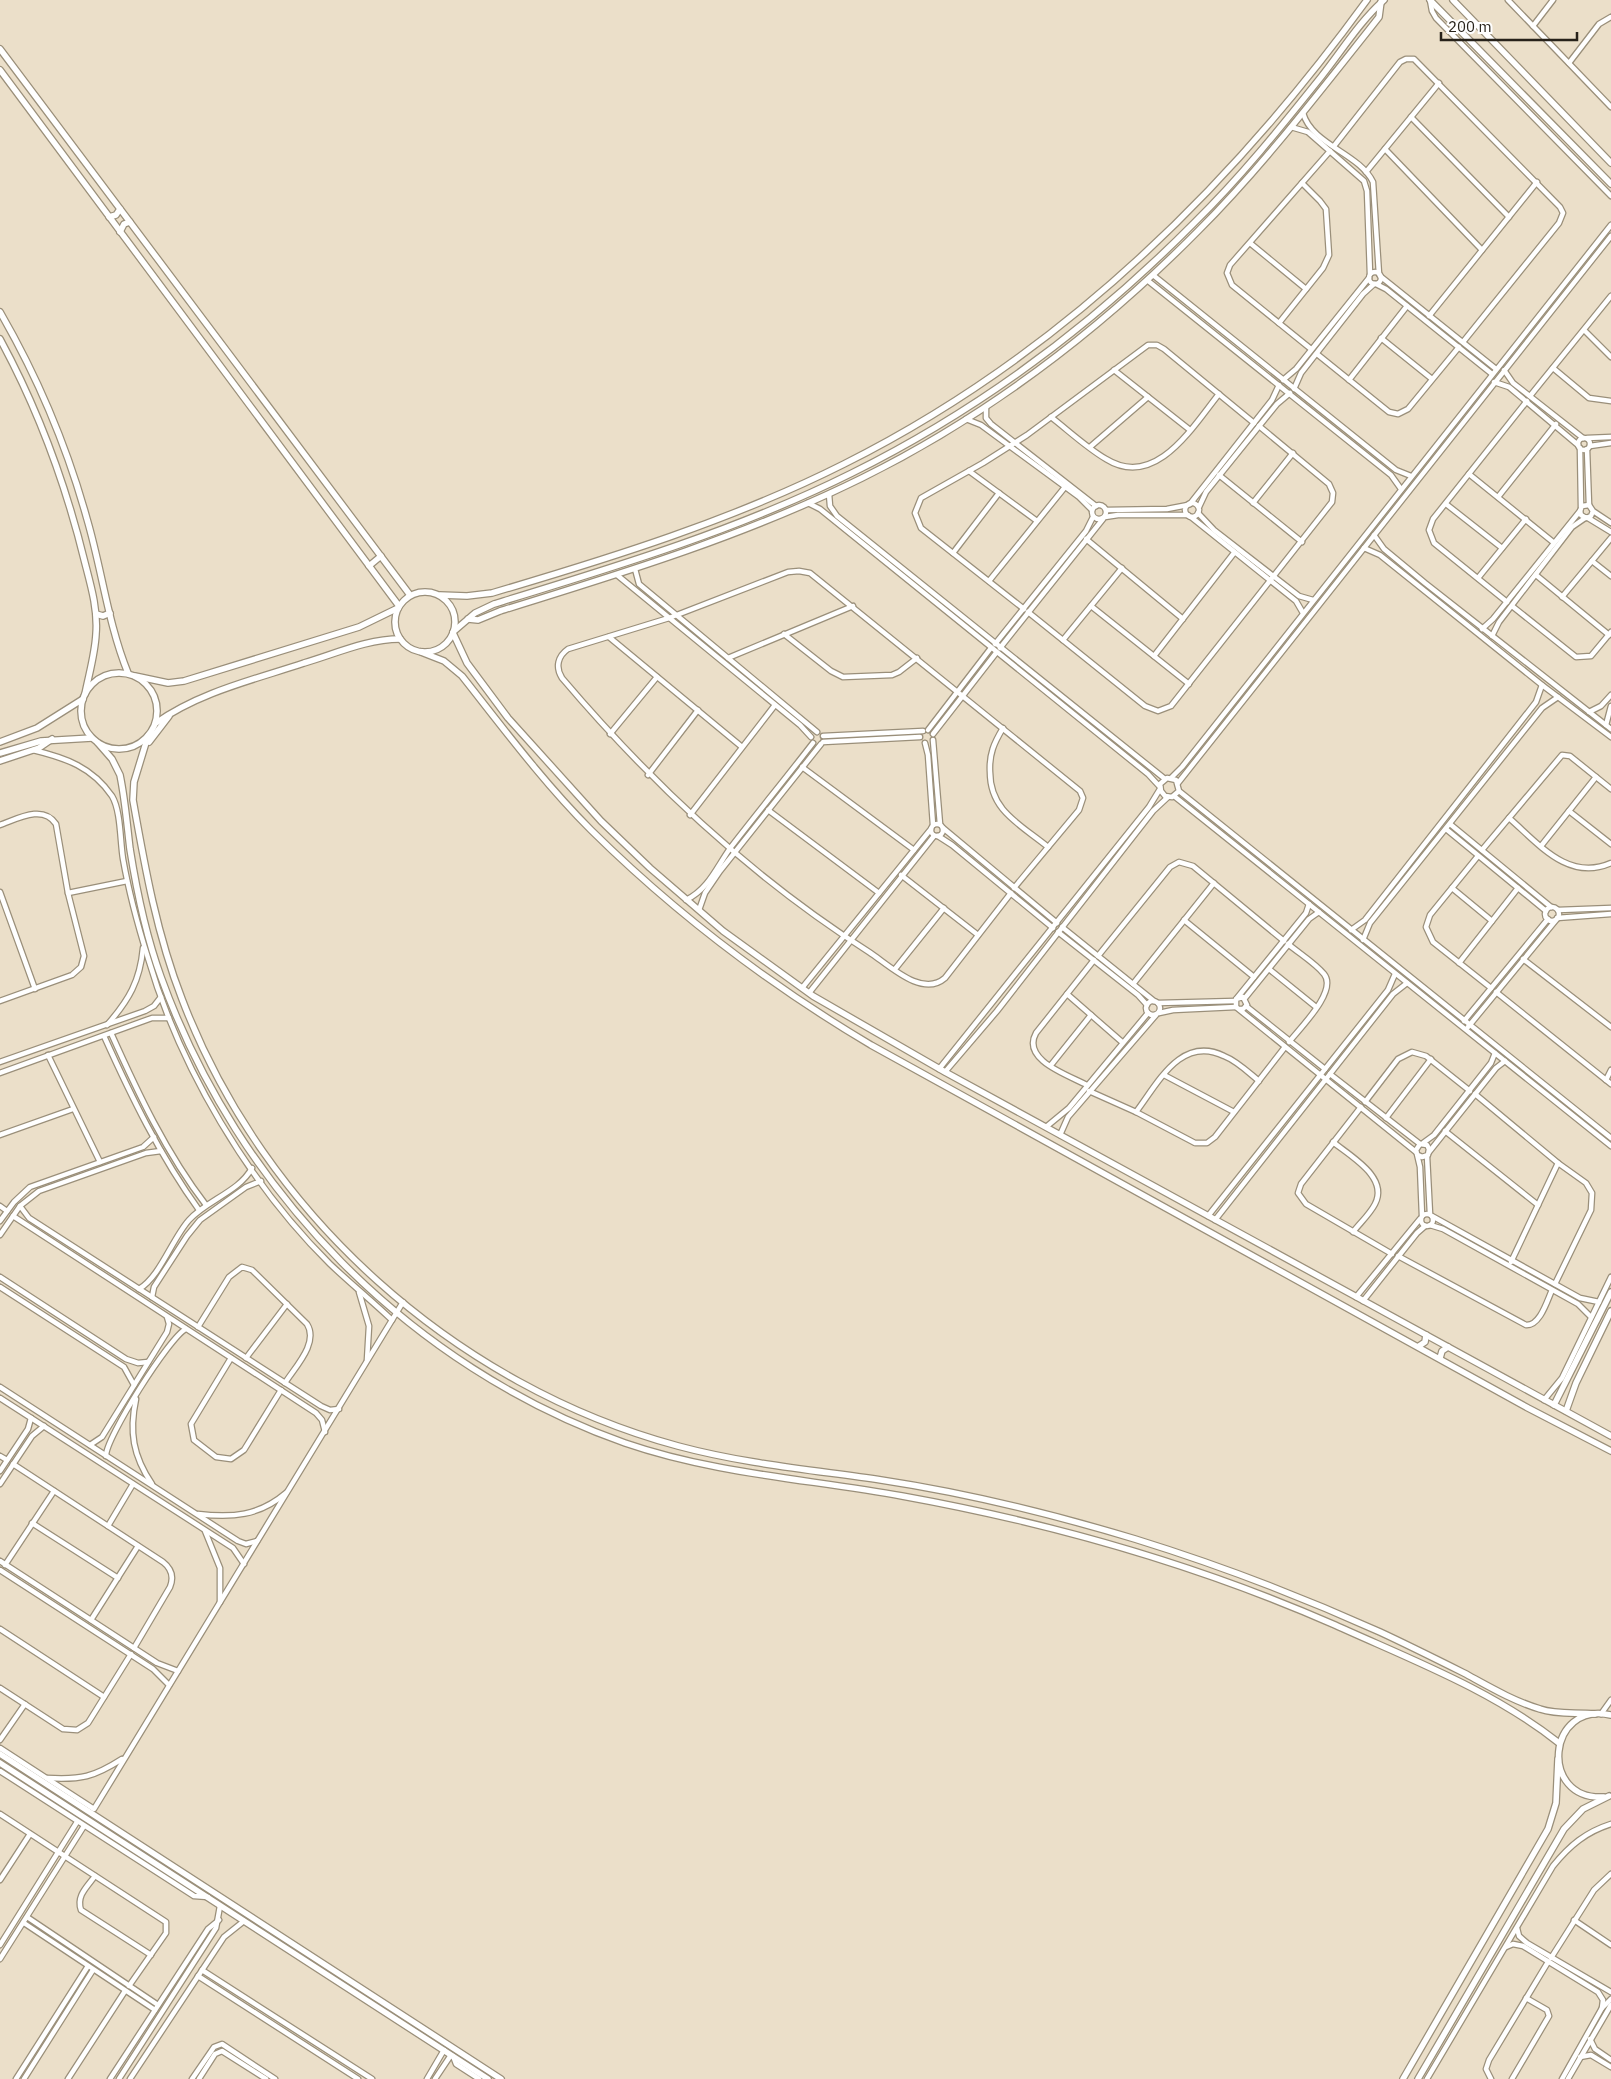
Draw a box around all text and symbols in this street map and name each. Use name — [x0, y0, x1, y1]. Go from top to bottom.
scale bar — [1441, 10, 1577, 42]
text: 200 m — [1448, 17, 1492, 36]

